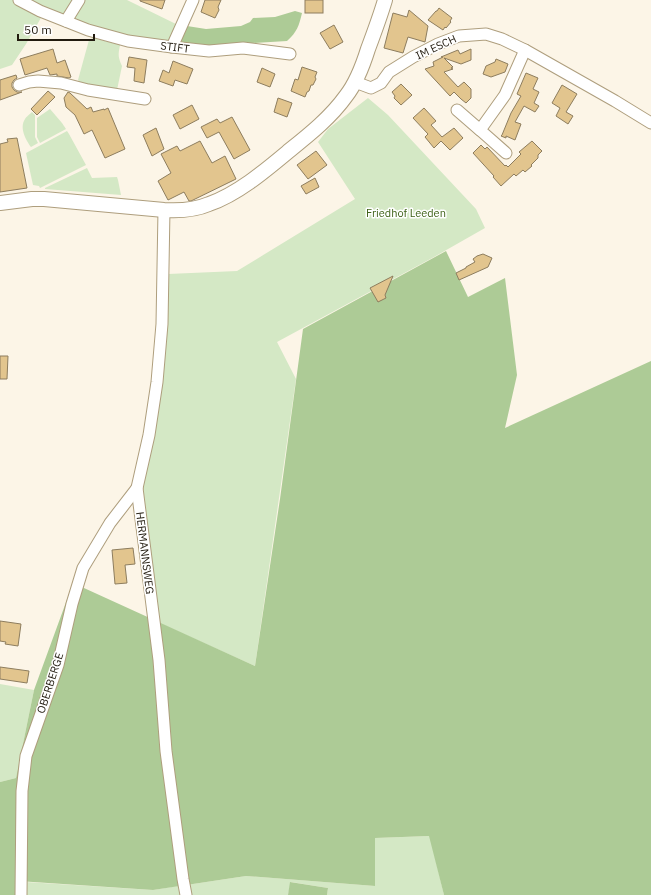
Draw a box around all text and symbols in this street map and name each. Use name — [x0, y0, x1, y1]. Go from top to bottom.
scale bar — [18, 16, 94, 42]
text: 50 m — [24, 22, 52, 37]
street label: IM ESCH — [413, 31, 459, 63]
street label: STIFT — [160, 38, 191, 56]
park label: Friedhof Leeden — [366, 206, 446, 220]
street label: HERMANNSWEG — [133, 511, 157, 595]
street label: OBERBERGE — [34, 651, 66, 715]

